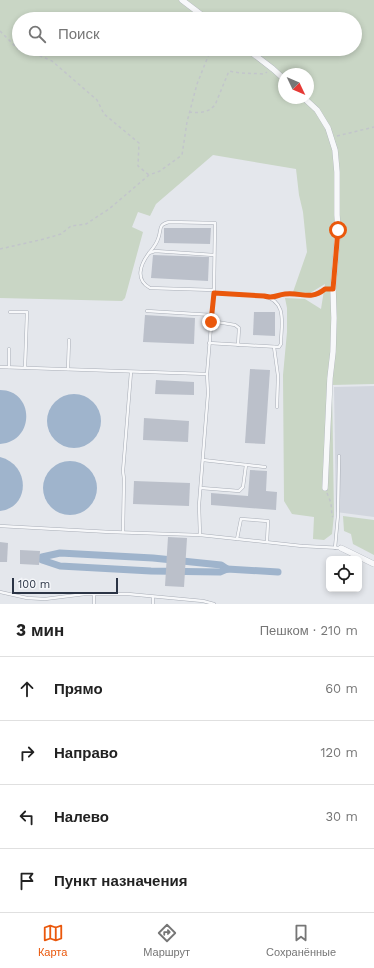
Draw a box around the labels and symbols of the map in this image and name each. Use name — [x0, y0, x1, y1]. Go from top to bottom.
north arrow — [278, 68, 314, 104]
route start — [329, 221, 347, 239]
route end — [202, 313, 220, 331]
scale bar — [12, 576, 118, 595]

